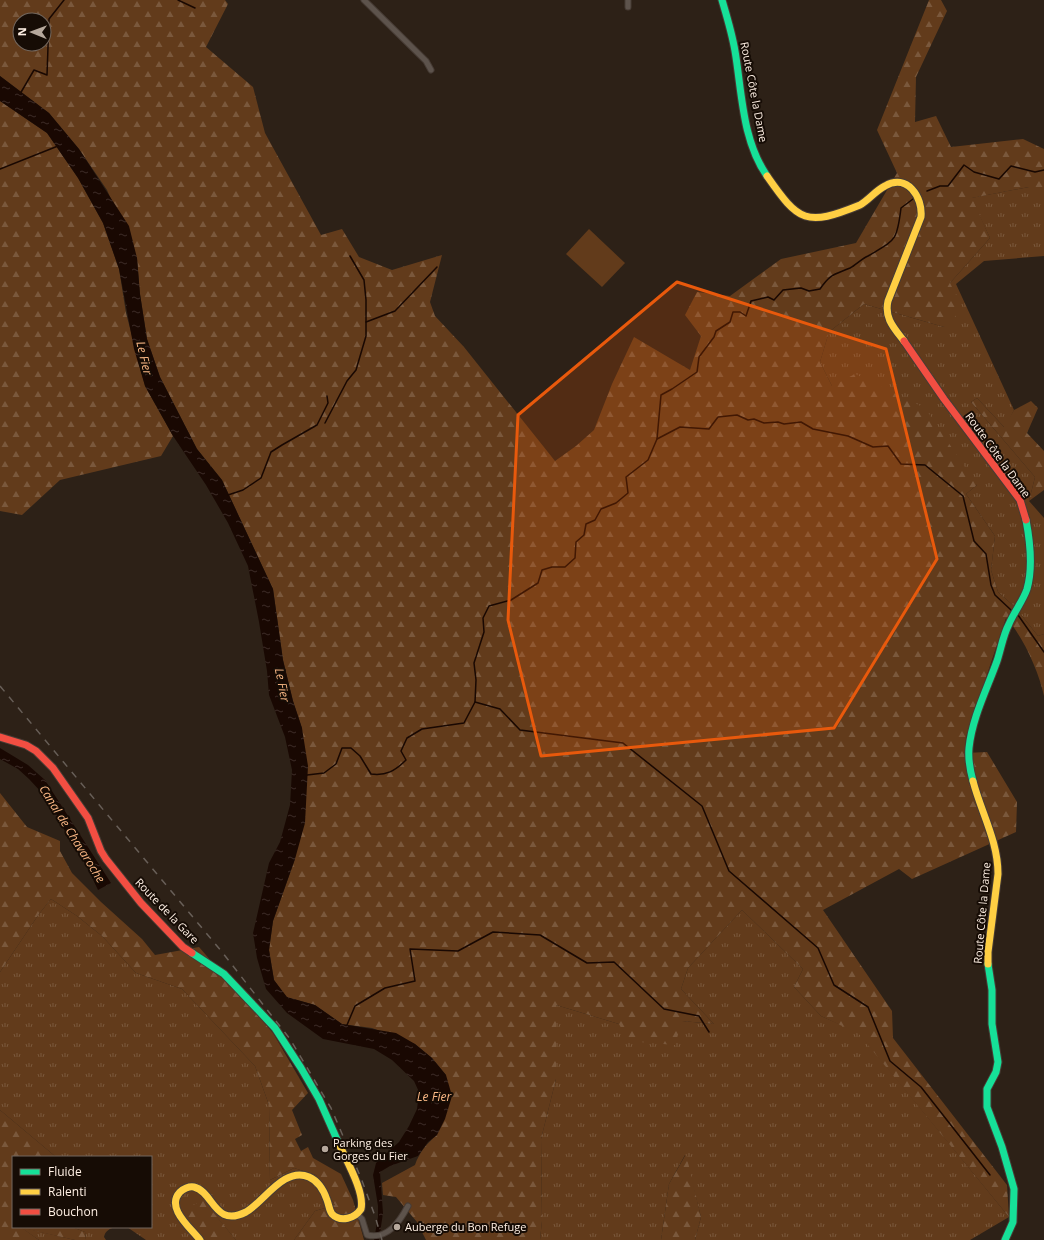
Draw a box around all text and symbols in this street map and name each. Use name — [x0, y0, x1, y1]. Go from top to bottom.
north arrow — [12, 12, 52, 52]
text: N — [14, 27, 29, 36]
street label: Route Côte la Dame — [737, 41, 772, 143]
water label: Le Fier — [132, 339, 157, 378]
street label: Route Côte la Dame — [962, 409, 1034, 500]
water label: Le Fier — [271, 666, 294, 705]
water label: Canal de Chavaroche — [35, 781, 109, 886]
street label: Route Côte la Dame — [970, 862, 993, 964]
street label: Route de la Gare — [132, 875, 202, 947]
water label: Le Fier — [417, 1088, 452, 1105]
place label: Parking des Gorges du Fier — [333, 1135, 408, 1163]
marker: Parking des Gorges du Fier — [320, 1144, 330, 1154]
legend — [12, 1156, 152, 1228]
text: Fluide — [48, 1163, 82, 1180]
text: Ralenti — [48, 1183, 87, 1200]
text: Bouchon — [48, 1203, 98, 1220]
place label: Auberge du Bon Refuge — [405, 1219, 526, 1234]
marker: Auberge du Bon Refuge — [392, 1222, 402, 1232]

